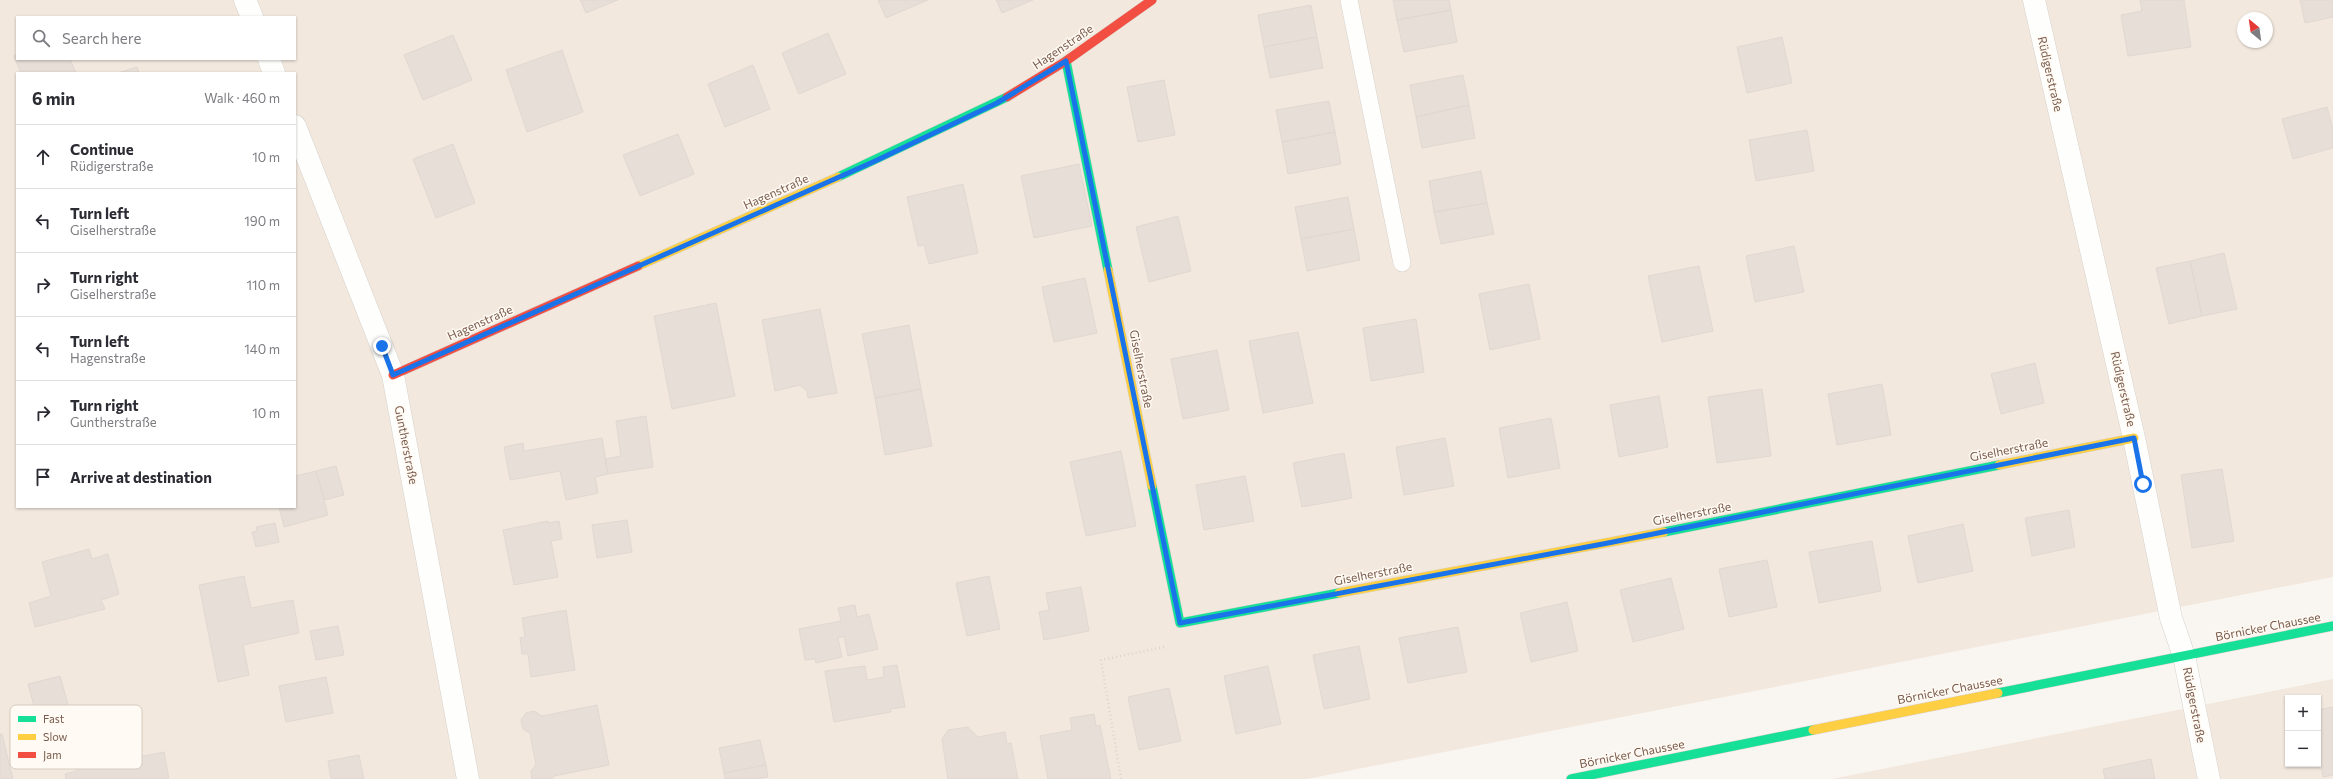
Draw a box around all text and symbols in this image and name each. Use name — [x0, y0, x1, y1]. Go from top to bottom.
north arrow — [2237, 12, 2273, 48]
search box — [16, 16, 296, 60]
street label: Hagenstraße — [1030, 21, 1095, 71]
icon: search — [30, 27, 52, 49]
text: Search here — [62, 29, 141, 47]
street label: Rüdigerstraße — [2036, 35, 2066, 113]
text: 6 min — [32, 88, 75, 109]
text: Walk · 460 m — [204, 90, 280, 106]
text: Continue — [70, 140, 134, 158]
icon: ahead — [32, 146, 54, 168]
text: 10 m — [252, 149, 280, 165]
text: Rüdigerstraße — [70, 158, 153, 174]
street label: Hagenstraße — [741, 171, 810, 212]
text: Turn left — [70, 204, 129, 222]
icon: left — [32, 210, 54, 232]
text: 190 m — [244, 213, 280, 229]
text: Giselherstraße — [70, 222, 156, 238]
text: Turn right — [70, 268, 139, 286]
icon: right — [32, 274, 54, 296]
text: 110 m — [247, 277, 280, 293]
text: Giselherstraße — [70, 286, 156, 302]
street label: Hagenstraße — [445, 302, 514, 343]
street label: Giselherstraße — [1128, 328, 1156, 409]
text: Turn left — [70, 332, 129, 350]
route end — [373, 337, 391, 355]
icon: left — [32, 338, 54, 360]
text: 140 m — [244, 341, 280, 357]
text: Hagenstraße — [70, 350, 146, 366]
street label: Rüdigerstraße — [2109, 350, 2139, 428]
text: Turn right — [70, 396, 139, 414]
icon: right — [32, 402, 54, 424]
street label: Guntherstraße — [392, 404, 421, 485]
text: 10 m — [252, 405, 280, 421]
text: Guntherstraße — [70, 414, 157, 430]
street label: Giselherstraße — [1968, 435, 2049, 463]
icon: arrive — [32, 466, 54, 488]
text: Arrive at destination — [70, 468, 212, 486]
route start — [2134, 475, 2152, 493]
street label: Giselherstraße — [1651, 499, 1732, 527]
street label: Giselherstraße — [1332, 559, 1413, 587]
street label: Börnicker Chaussee — [2214, 609, 2322, 643]
street label: Rüdigerstraße — [2181, 666, 2209, 744]
street label: Börnicker Chaussee — [1896, 672, 2004, 706]
map controls — [2285, 695, 2321, 767]
button: + — [2285, 695, 2321, 731]
legend — [10, 705, 142, 769]
text: Fast — [43, 712, 65, 725]
text: Slow — [43, 730, 68, 743]
button: − — [2285, 731, 2321, 767]
street label: Börnicker Chaussee — [1578, 736, 1686, 770]
text: Jam — [43, 748, 62, 762]

